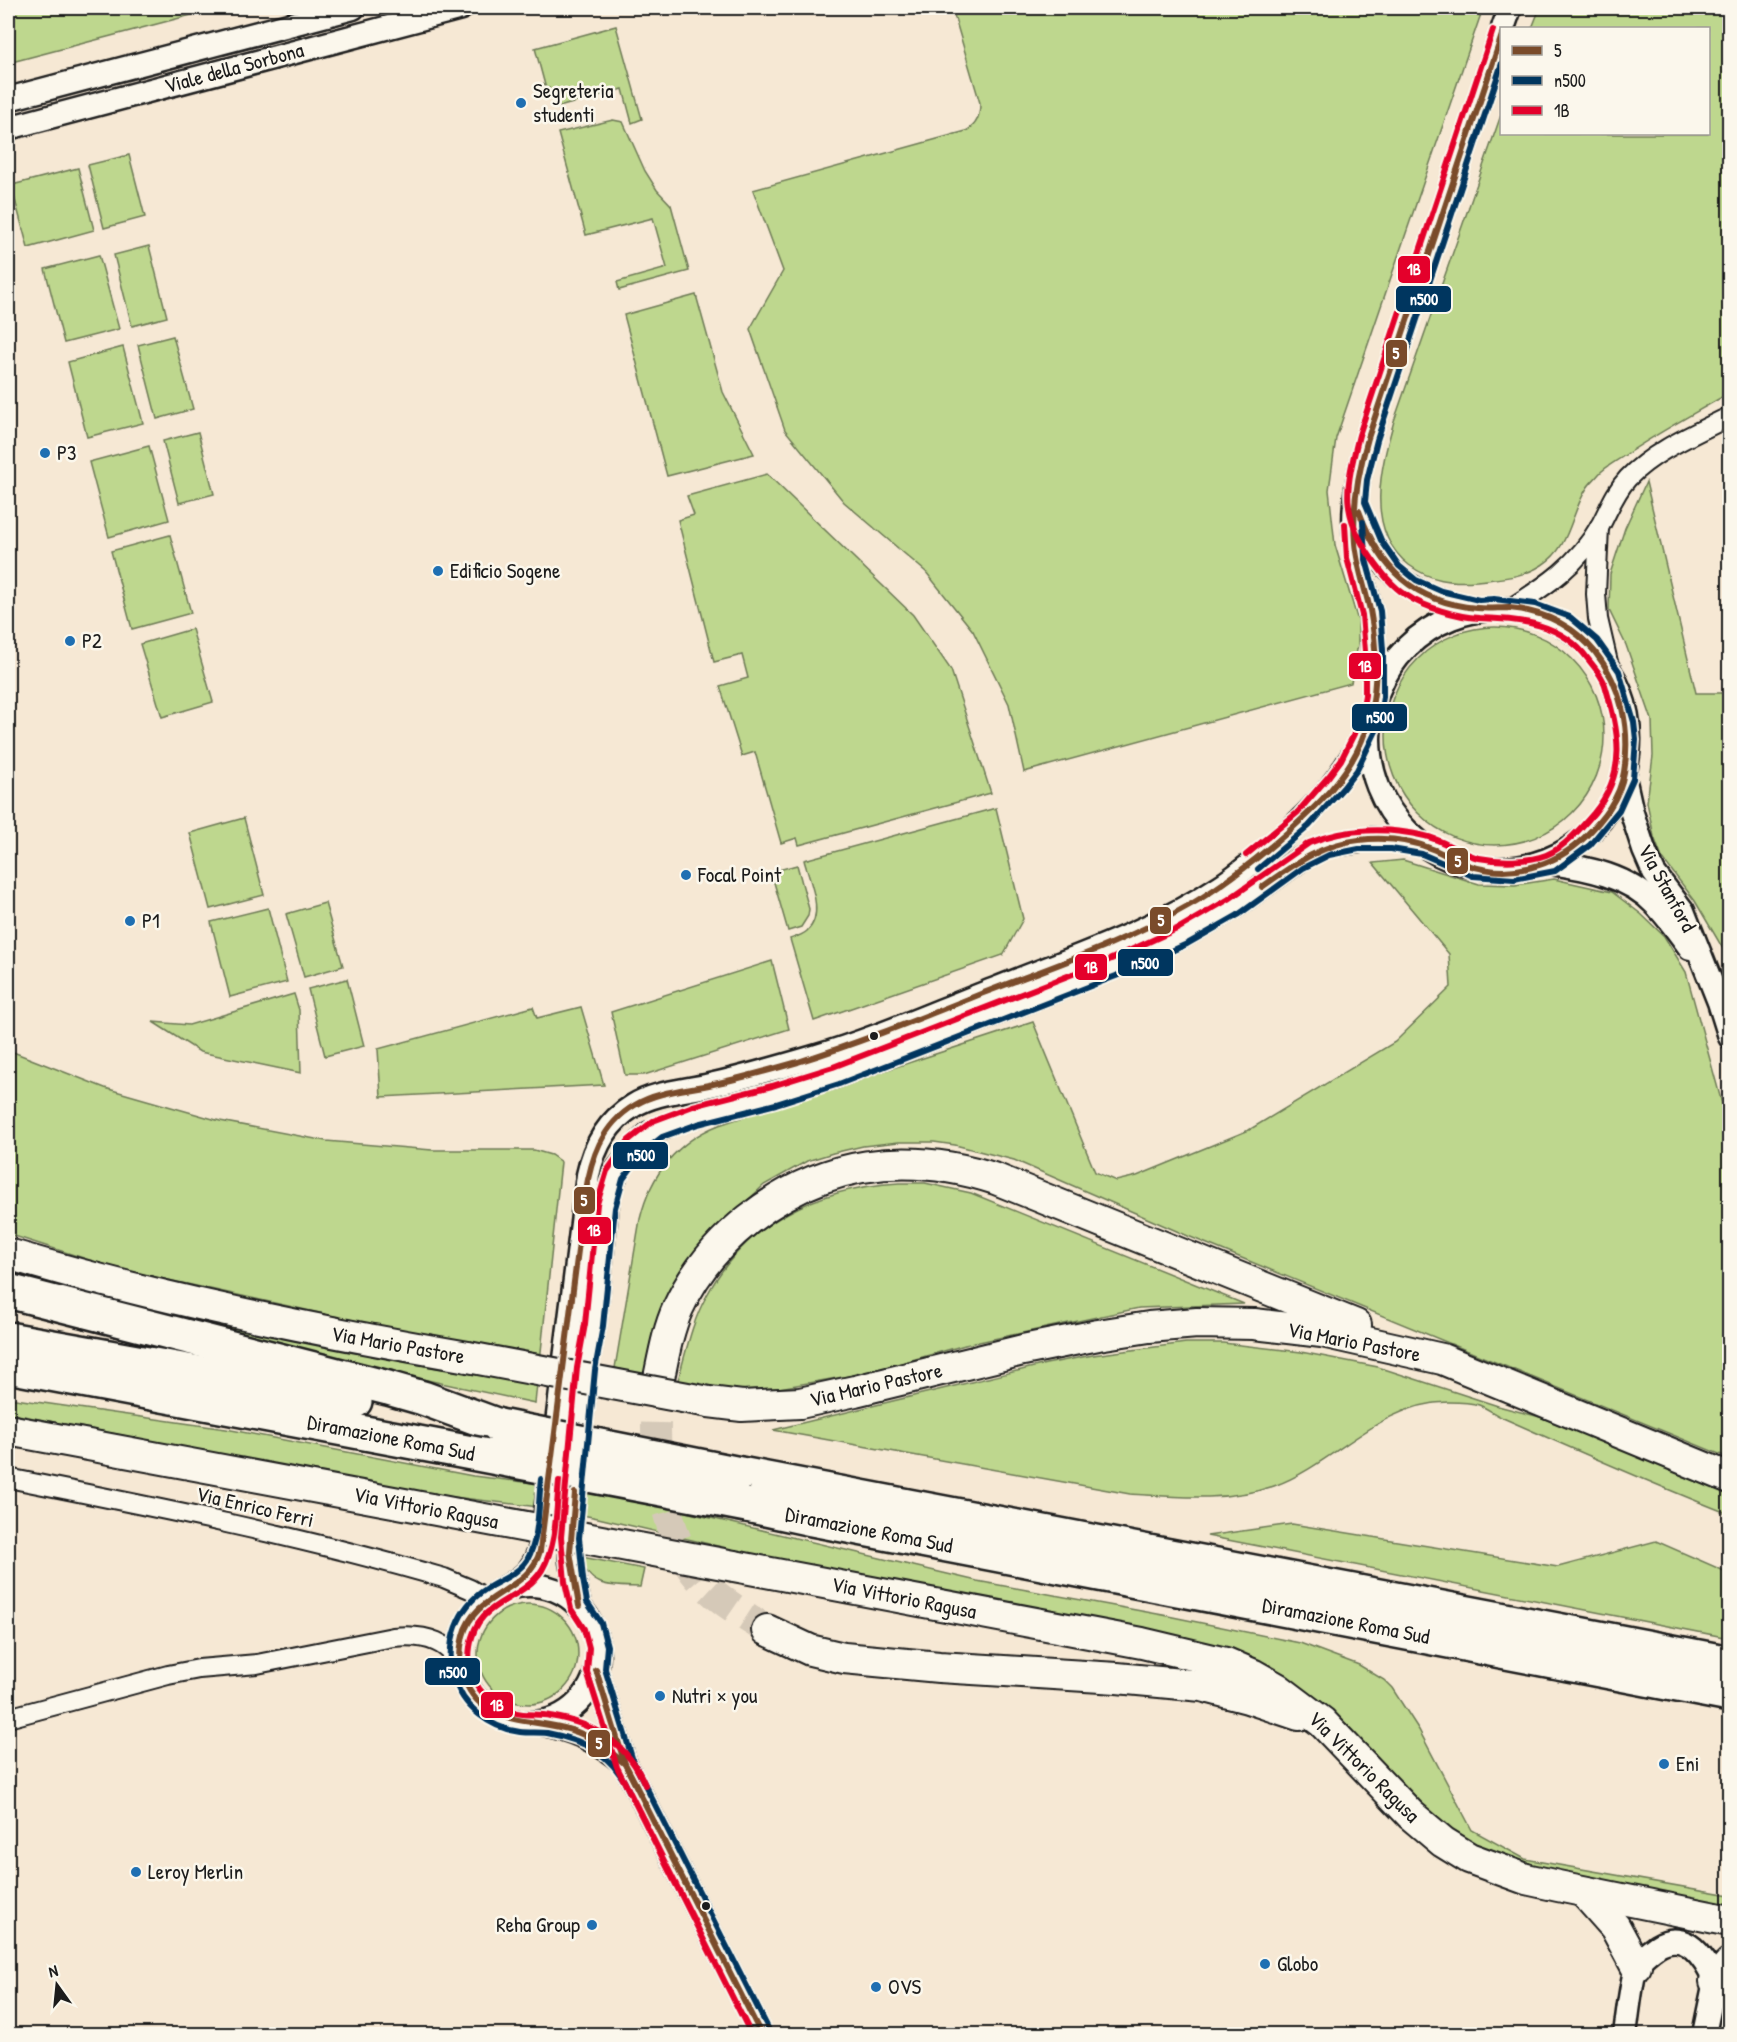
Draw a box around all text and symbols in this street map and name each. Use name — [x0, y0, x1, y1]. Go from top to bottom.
legend — [1500, 27, 1710, 135]
street label: Viale della Sorbona — [161, 35, 307, 100]
text: 5 — [1554, 38, 1562, 63]
text: n500 — [1554, 68, 1586, 93]
place label: Segreteria studenti — [533, 76, 613, 129]
marker: Segreteria studenti — [514, 96, 528, 110]
text: 1B — [1554, 98, 1570, 123]
line badge: 1B — [1397, 255, 1431, 284]
text: 1B — [1407, 258, 1421, 280]
line badge: n500 — [1395, 285, 1452, 313]
text: n500 — [1410, 288, 1438, 310]
line badge: 5 — [1385, 339, 1408, 368]
text: 5 — [1393, 342, 1400, 364]
place label: P3 — [57, 438, 77, 467]
marker: P3 — [38, 446, 52, 460]
place label: Edificio Sogene — [450, 556, 560, 585]
marker: Edificio Sogene — [431, 564, 445, 578]
place label: P2 — [82, 626, 102, 655]
marker: P2 — [63, 634, 77, 648]
line badge: 1B — [1348, 652, 1382, 680]
text: 1B — [1358, 655, 1372, 677]
line badge: n500 — [1351, 703, 1408, 732]
text: n500 — [1366, 706, 1394, 728]
street label: Via Stanford — [1631, 839, 1703, 937]
line badge: 5 — [1446, 847, 1469, 875]
text: 5 — [1455, 850, 1462, 872]
place label: Focal Point — [697, 860, 782, 889]
marker: Focal Point — [679, 868, 693, 882]
place label: P1 — [142, 906, 160, 935]
line badge: 5 — [1149, 906, 1172, 935]
text: 5 — [1158, 909, 1165, 931]
marker: P1 — [123, 914, 137, 928]
line badge: n500 — [1117, 948, 1174, 977]
text: n500 — [1131, 952, 1159, 974]
line badge: 1B — [1074, 953, 1108, 981]
text: 1B — [1084, 956, 1098, 978]
unlabelled marker — [868, 1030, 880, 1042]
line badge: n500 — [612, 1141, 669, 1170]
text: n500 — [627, 1144, 655, 1166]
line badge: 5 — [573, 1186, 596, 1215]
text: 5 — [581, 1189, 588, 1211]
line badge: 1B — [577, 1216, 612, 1245]
text: 1B — [587, 1219, 601, 1241]
street label: Via Mario Pastore — [1285, 1314, 1423, 1369]
street label: Via Mario Pastore — [329, 1319, 467, 1371]
street label: Via Mario Pastore — [807, 1355, 945, 1414]
street label: Diramazione Roma Sud — [305, 1407, 477, 1468]
street label: Via Enrico Ferri — [194, 1479, 317, 1534]
street label: Via Vittorio Ragusa — [351, 1479, 501, 1536]
street label: Diramazione Roma Sud — [783, 1499, 955, 1560]
street label: Via Vittorio Ragusa — [829, 1569, 979, 1626]
street label: Diramazione Roma Sud — [1260, 1590, 1432, 1651]
line badge: n500 — [424, 1657, 481, 1686]
text: n500 — [439, 1661, 467, 1683]
place label: Nutri × you — [672, 1681, 758, 1710]
marker: Nutri × you — [653, 1689, 667, 1703]
line badge: 1B — [480, 1691, 514, 1719]
text: 1B — [490, 1694, 504, 1716]
street label: Via Vittorio Ragusa — [1302, 1704, 1427, 1829]
line badge: 5 — [587, 1729, 611, 1758]
text: 5 — [596, 1732, 603, 1754]
place label: Eni — [1676, 1749, 1699, 1778]
marker: Eni — [1657, 1757, 1671, 1771]
place label: Leroy Merlin — [148, 1857, 243, 1886]
marker: Leroy Merlin — [129, 1865, 143, 1879]
unlabelled marker — [700, 1900, 712, 1912]
place label: Reha Group — [496, 1910, 580, 1939]
marker: Reha Group — [585, 1918, 599, 1932]
place label: Globo — [1277, 1949, 1318, 1978]
north arrow — [27, 1955, 87, 2015]
marker: Globo — [1258, 1957, 1272, 1971]
text: N — [46, 1959, 61, 1982]
place label: OVS — [888, 1972, 921, 2001]
marker: OVS — [869, 1980, 883, 1994]

